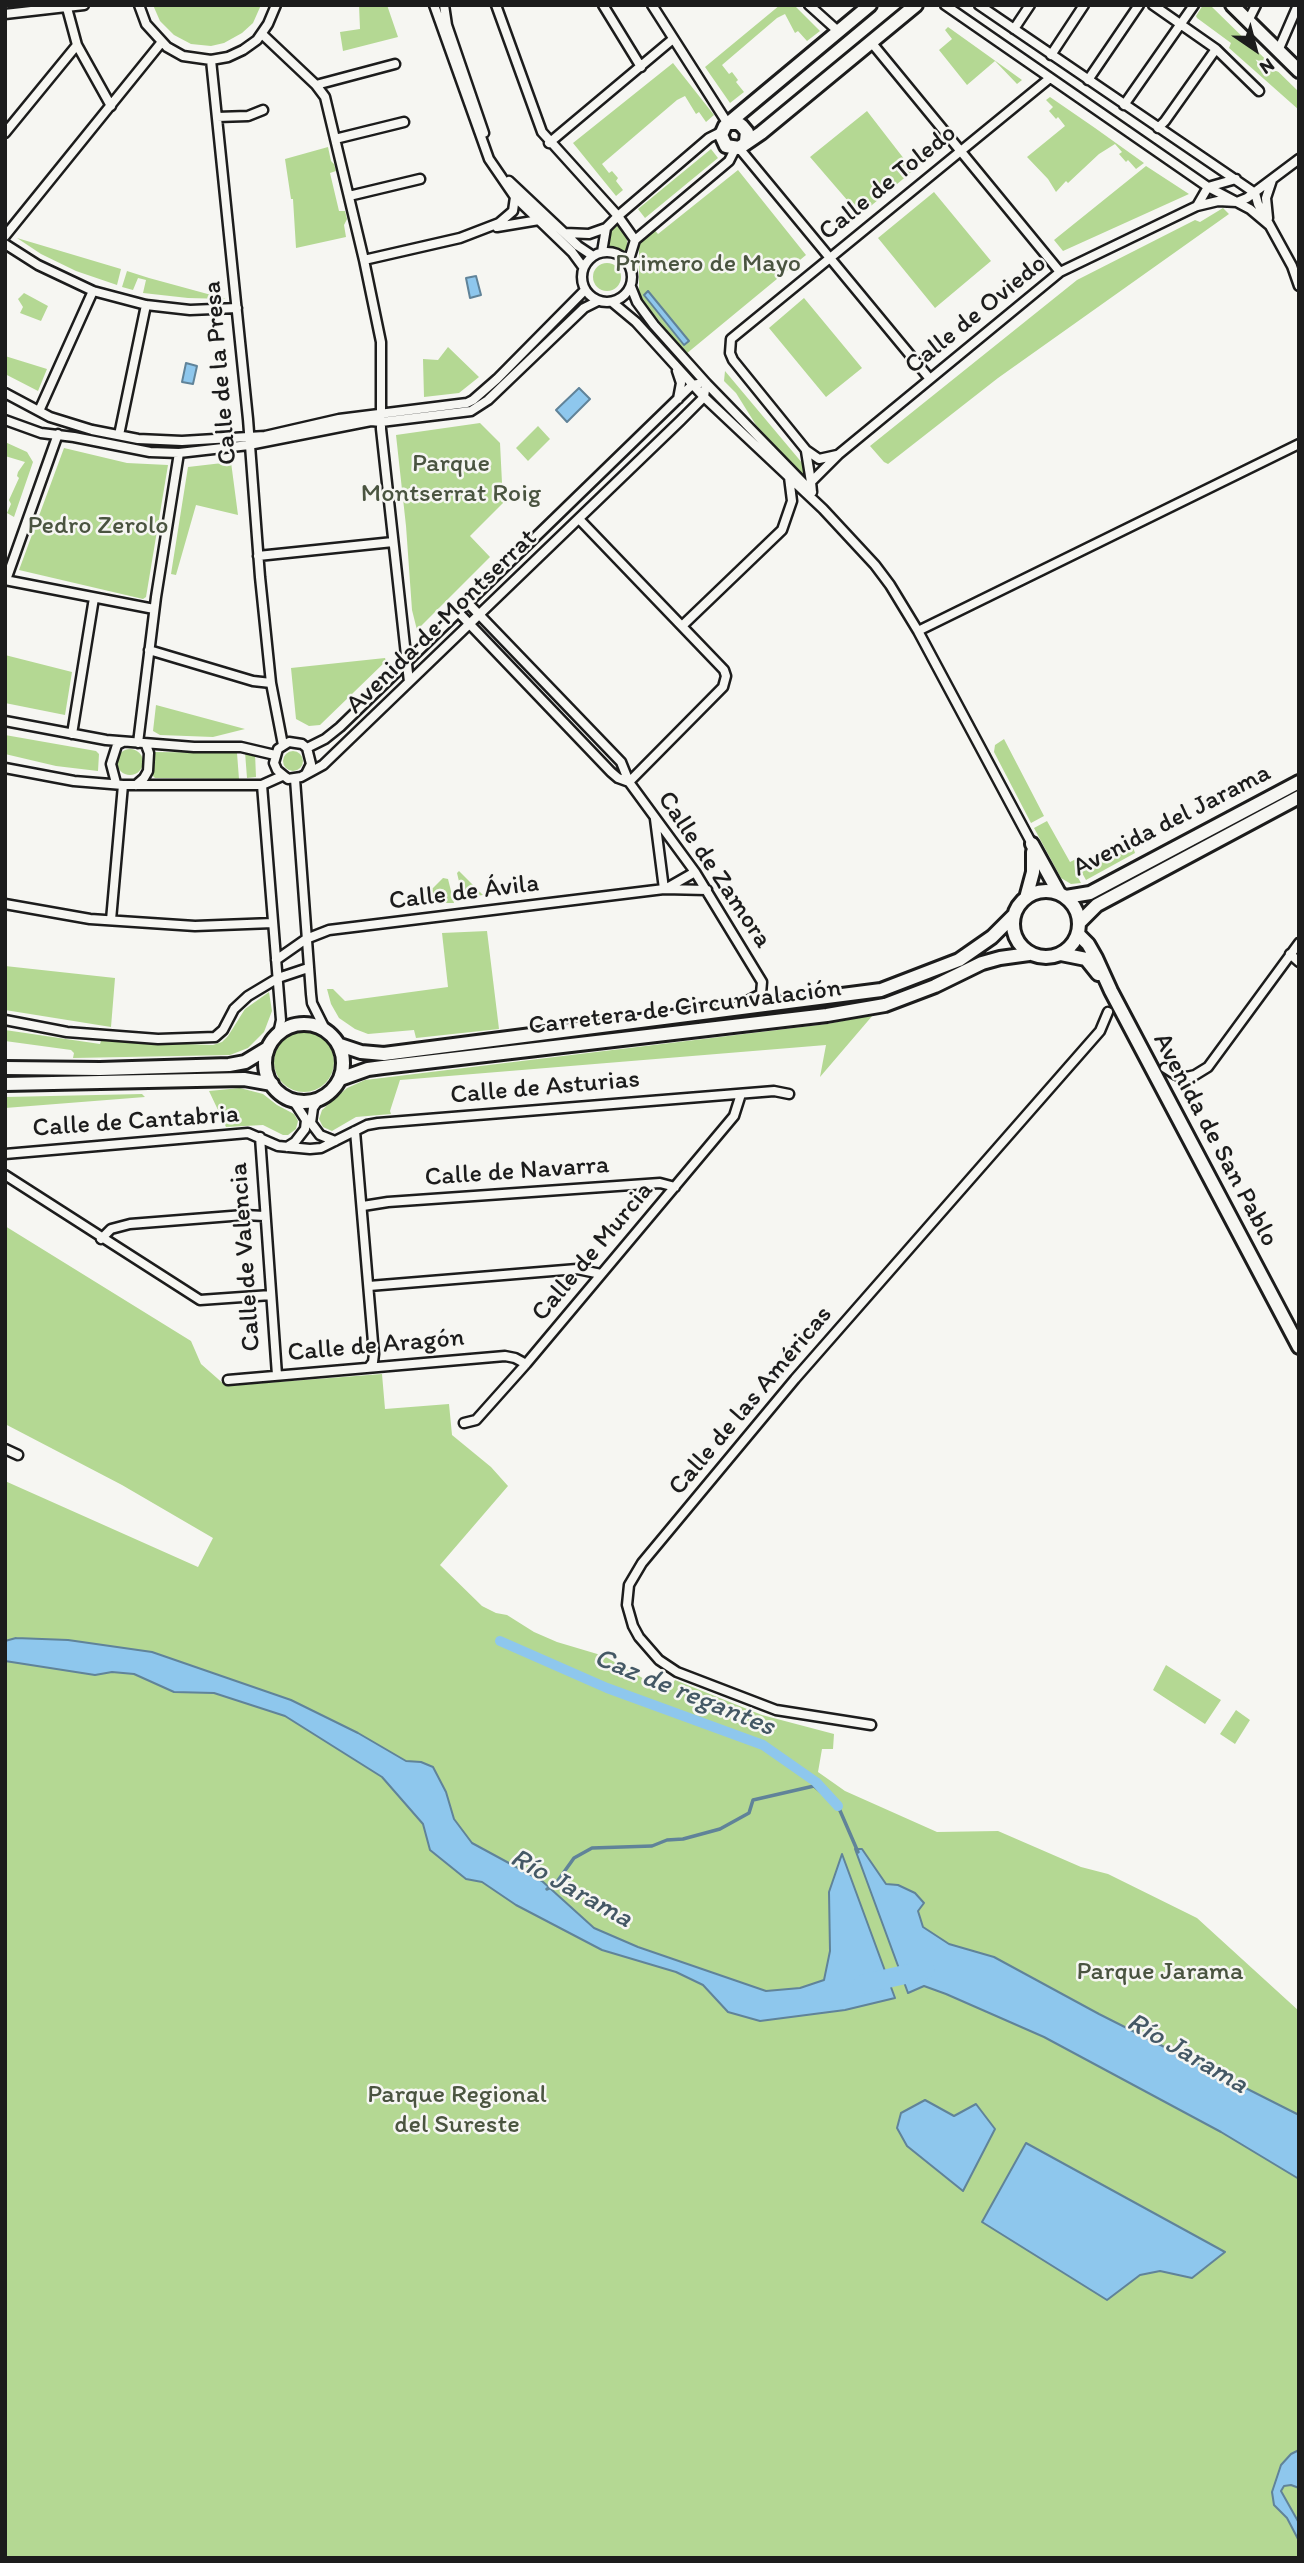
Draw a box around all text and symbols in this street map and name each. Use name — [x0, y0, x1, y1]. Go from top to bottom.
north arrow — [1220, 14, 1290, 84]
text: N — [1255, 54, 1279, 80]
street label: Calle de Toledo — [813, 118, 963, 248]
park label: Primero de Mayo — [615, 248, 801, 280]
street label: Calle de Oviedo — [899, 249, 1053, 381]
street label: Calle de la Presa — [197, 280, 245, 466]
park label: Parque Montserrat Roig — [361, 448, 541, 510]
park label: Pedro Zerolo — [28, 510, 168, 542]
street label: Avenida de Montserrat — [340, 523, 544, 721]
street label: Avenida del Jarama — [1068, 758, 1276, 884]
street label: Calle de Zamora — [650, 786, 778, 954]
street label: Calle de Ávila — [387, 868, 541, 918]
street label: Carretera de Circunvalación — [527, 973, 843, 1043]
street label: Avenida de San Pablo — [1145, 1028, 1285, 1252]
street label: Calle de Asturias — [449, 1064, 641, 1112]
street label: Calle de Cantabria — [32, 1099, 240, 1145]
street label: Calle de Navarra — [424, 1150, 610, 1194]
street label: Calle de Valencia — [224, 1161, 268, 1353]
street label: Calle de Murcia — [526, 1176, 660, 1328]
street label: Calle de las Américas — [663, 1300, 839, 1502]
street label: Calle de Aragón — [286, 1323, 466, 1369]
water label: Caz de regantes — [589, 1642, 779, 1744]
water label: Río Jarama — [504, 1842, 638, 1936]
park label: Parque Jarama — [1077, 1956, 1243, 1988]
water label: Río Jarama — [1120, 2006, 1254, 2102]
park label: Parque Regional del Sureste — [367, 2079, 547, 2140]

